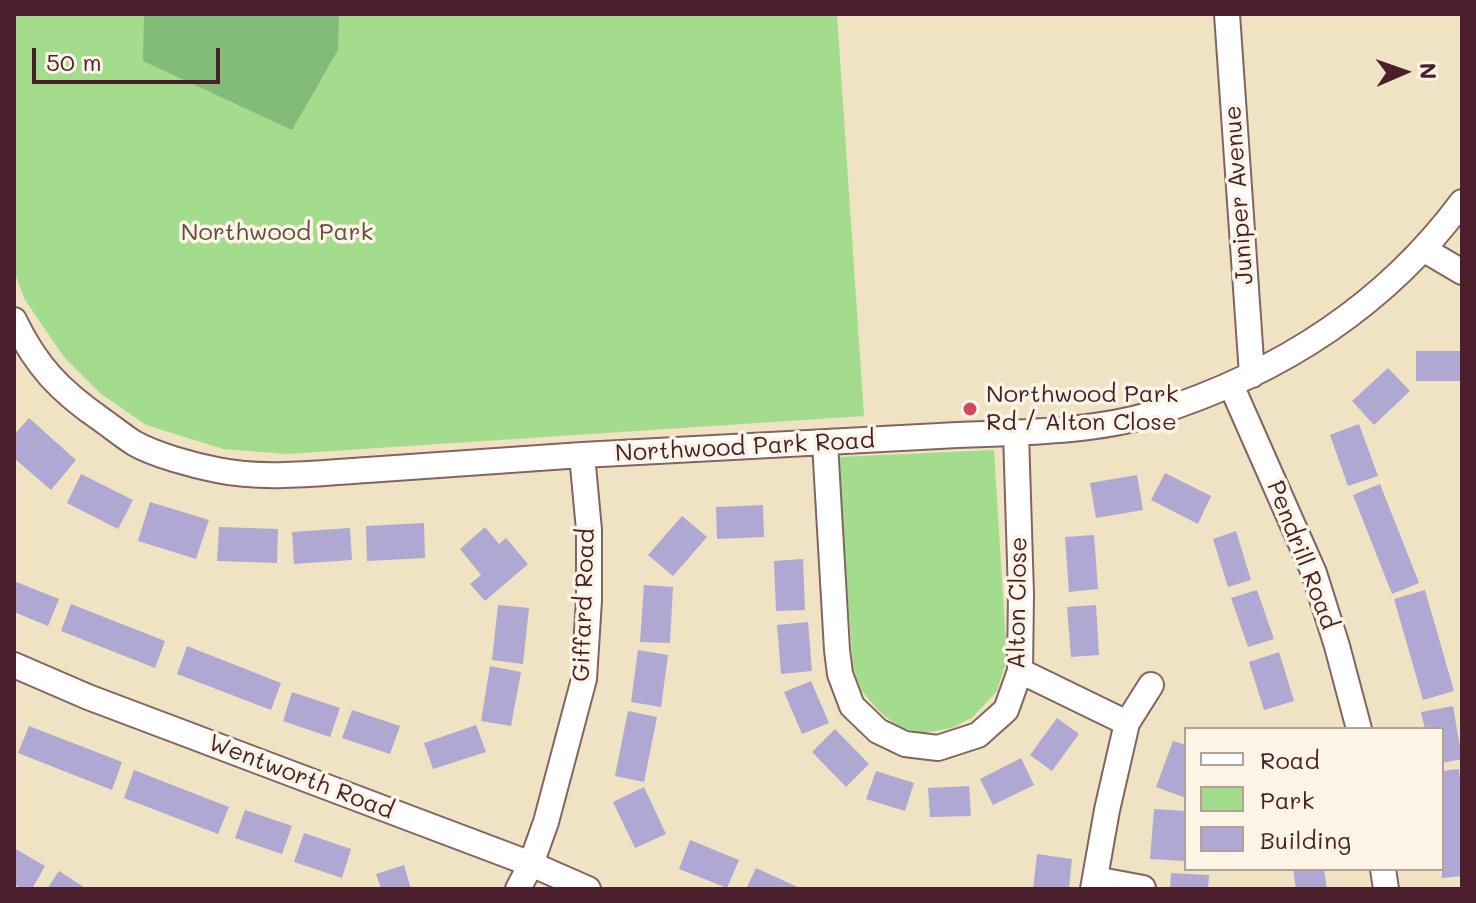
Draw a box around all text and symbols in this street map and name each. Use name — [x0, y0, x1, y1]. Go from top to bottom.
scale bar — [36, 32, 224, 82]
north arrow — [1364, 32, 1444, 112]
text: 50 m — [46, 46, 102, 77]
text: N — [1414, 62, 1443, 80]
street label: Juniper Avenue — [1218, 105, 1260, 285]
park label: Northwood Park — [181, 219, 373, 247]
place label: Northwood Park Rd / Alton Close — [986, 381, 1178, 437]
marker: Northwood Park Rd / Alton Close — [961, 400, 979, 418]
street label: Northwood Park Road — [614, 426, 876, 468]
street label: Pendrill Road — [1260, 477, 1344, 633]
street label: Giffard Road — [567, 528, 601, 682]
street label: Alton Close — [1002, 537, 1034, 669]
legend — [1184, 727, 1444, 871]
street label: Wentworth Road — [204, 728, 398, 826]
text: Road — [1260, 744, 1320, 775]
text: Park — [1260, 784, 1314, 815]
text: Building — [1260, 824, 1351, 855]

